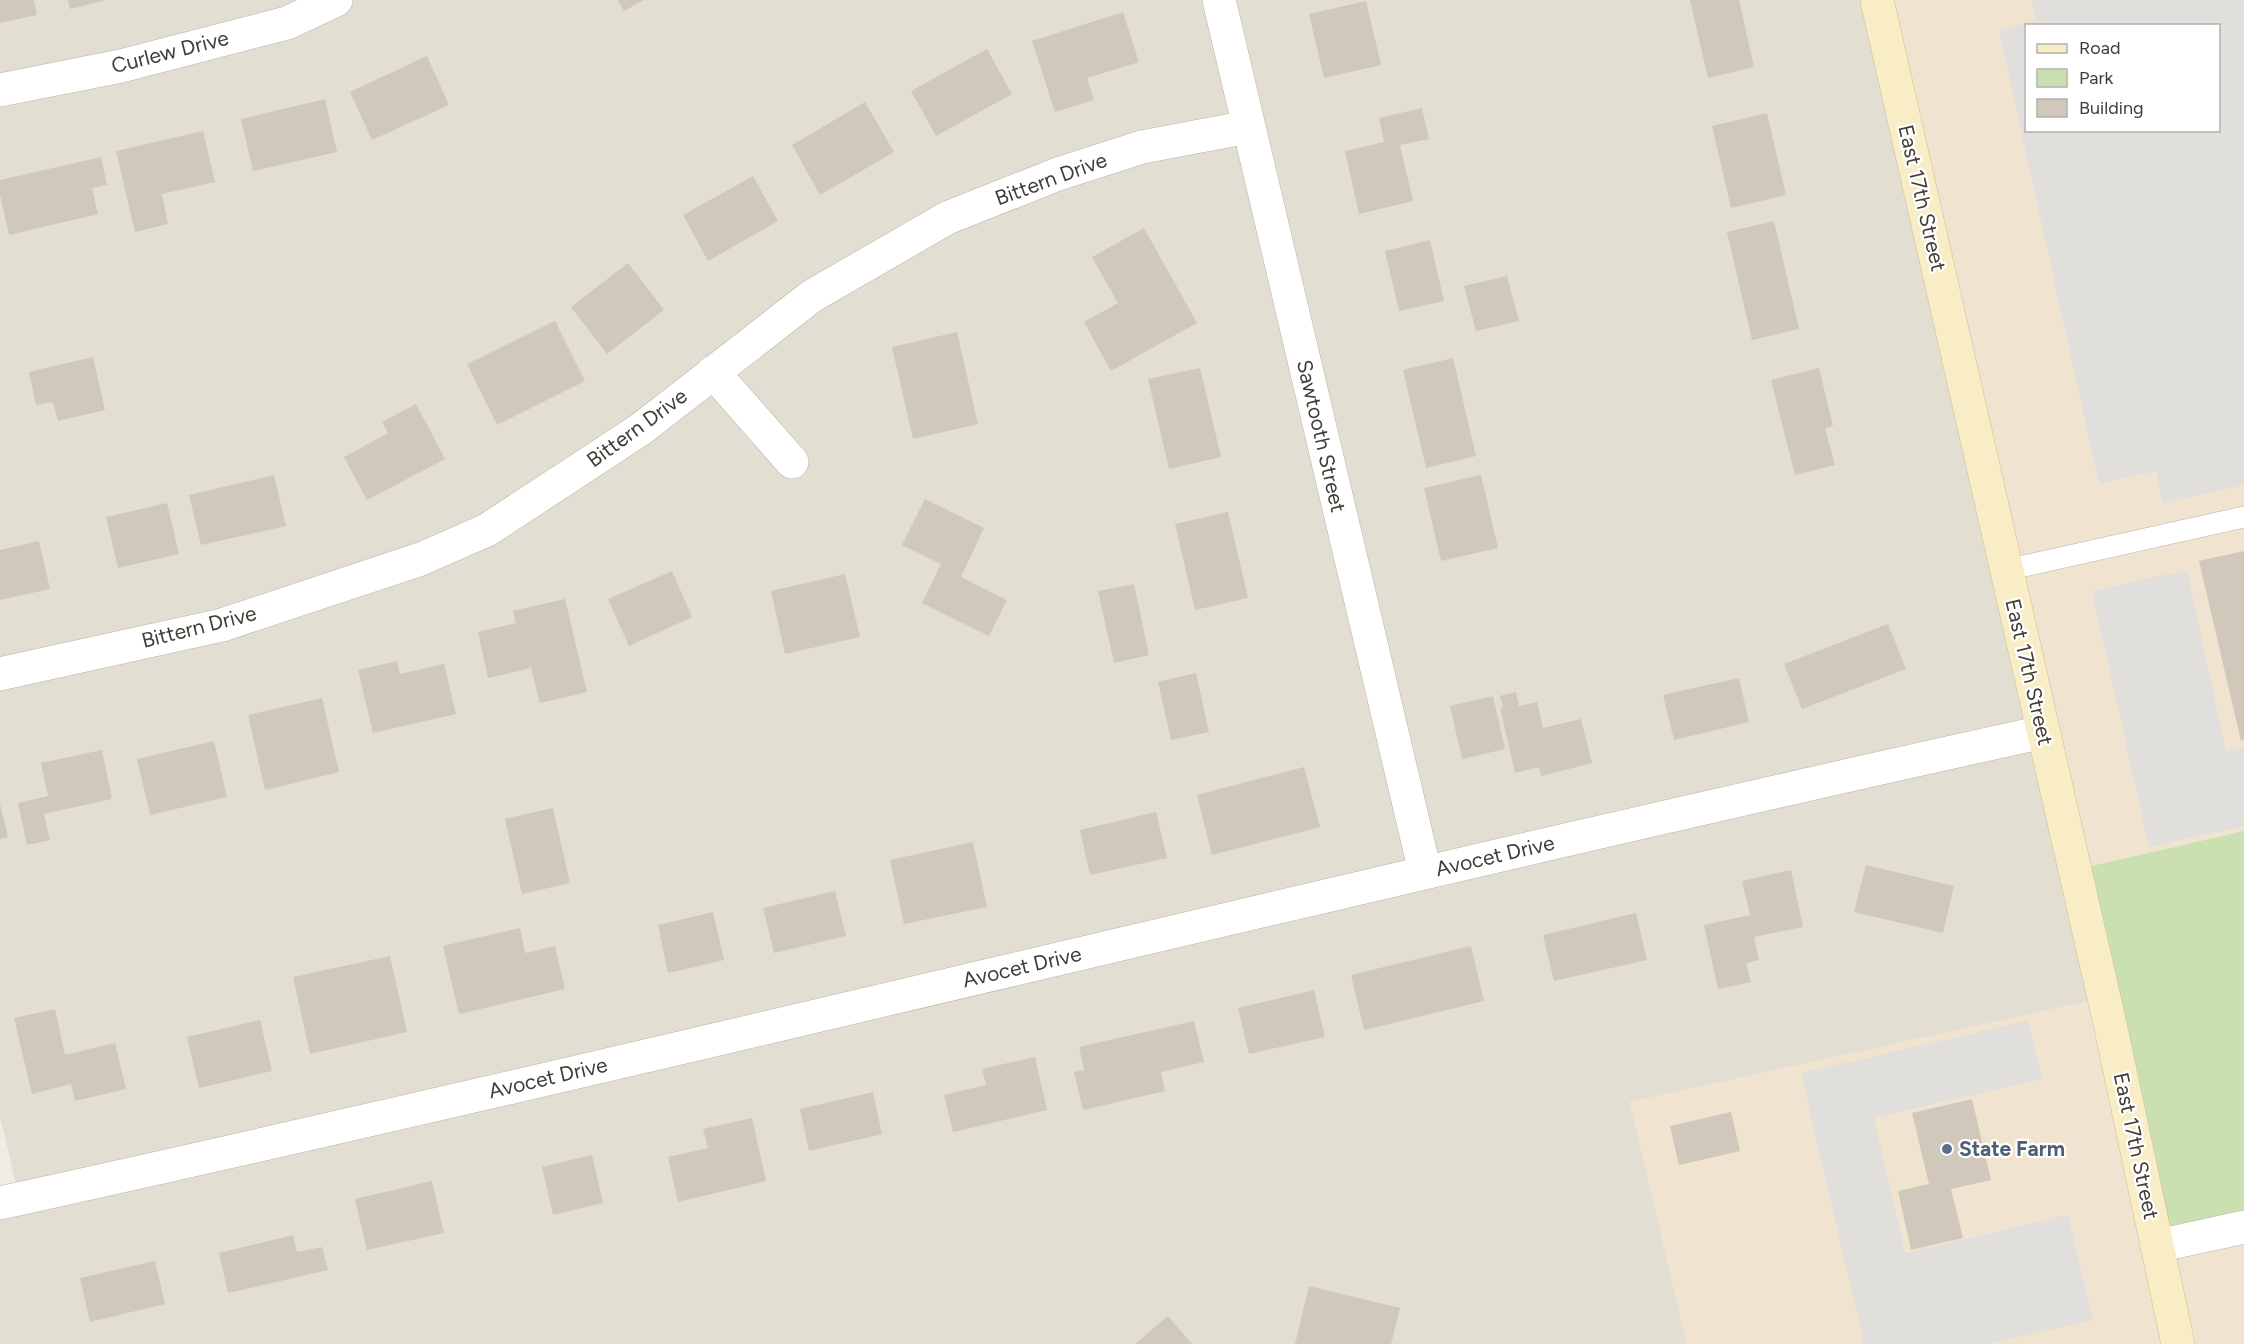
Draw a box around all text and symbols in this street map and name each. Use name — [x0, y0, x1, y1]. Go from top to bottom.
legend — [2025, 24, 2220, 132]
street label: Curlew Drive — [109, 25, 231, 78]
text: Road — [2079, 37, 2120, 59]
text: Park — [2079, 67, 2114, 89]
text: Building — [2079, 97, 2144, 119]
street label: East 17th Street — [1893, 122, 1952, 274]
street label: Bittern Drive — [991, 147, 1110, 210]
street label: Sawtooth Street — [1292, 357, 1351, 515]
street label: Bittern Drive — [582, 383, 692, 472]
street label: East 17th Street — [2000, 596, 2059, 748]
street label: Bittern Drive — [139, 600, 259, 653]
street label: Avocet Drive — [1433, 830, 1557, 881]
street label: Avocet Drive — [960, 941, 1084, 992]
street label: Avocet Drive — [486, 1052, 610, 1103]
street label: East 17th Street — [2109, 1070, 2164, 1222]
place label: State Farm — [1959, 1136, 2065, 1161]
marker: State Farm — [1940, 1142, 1954, 1156]

